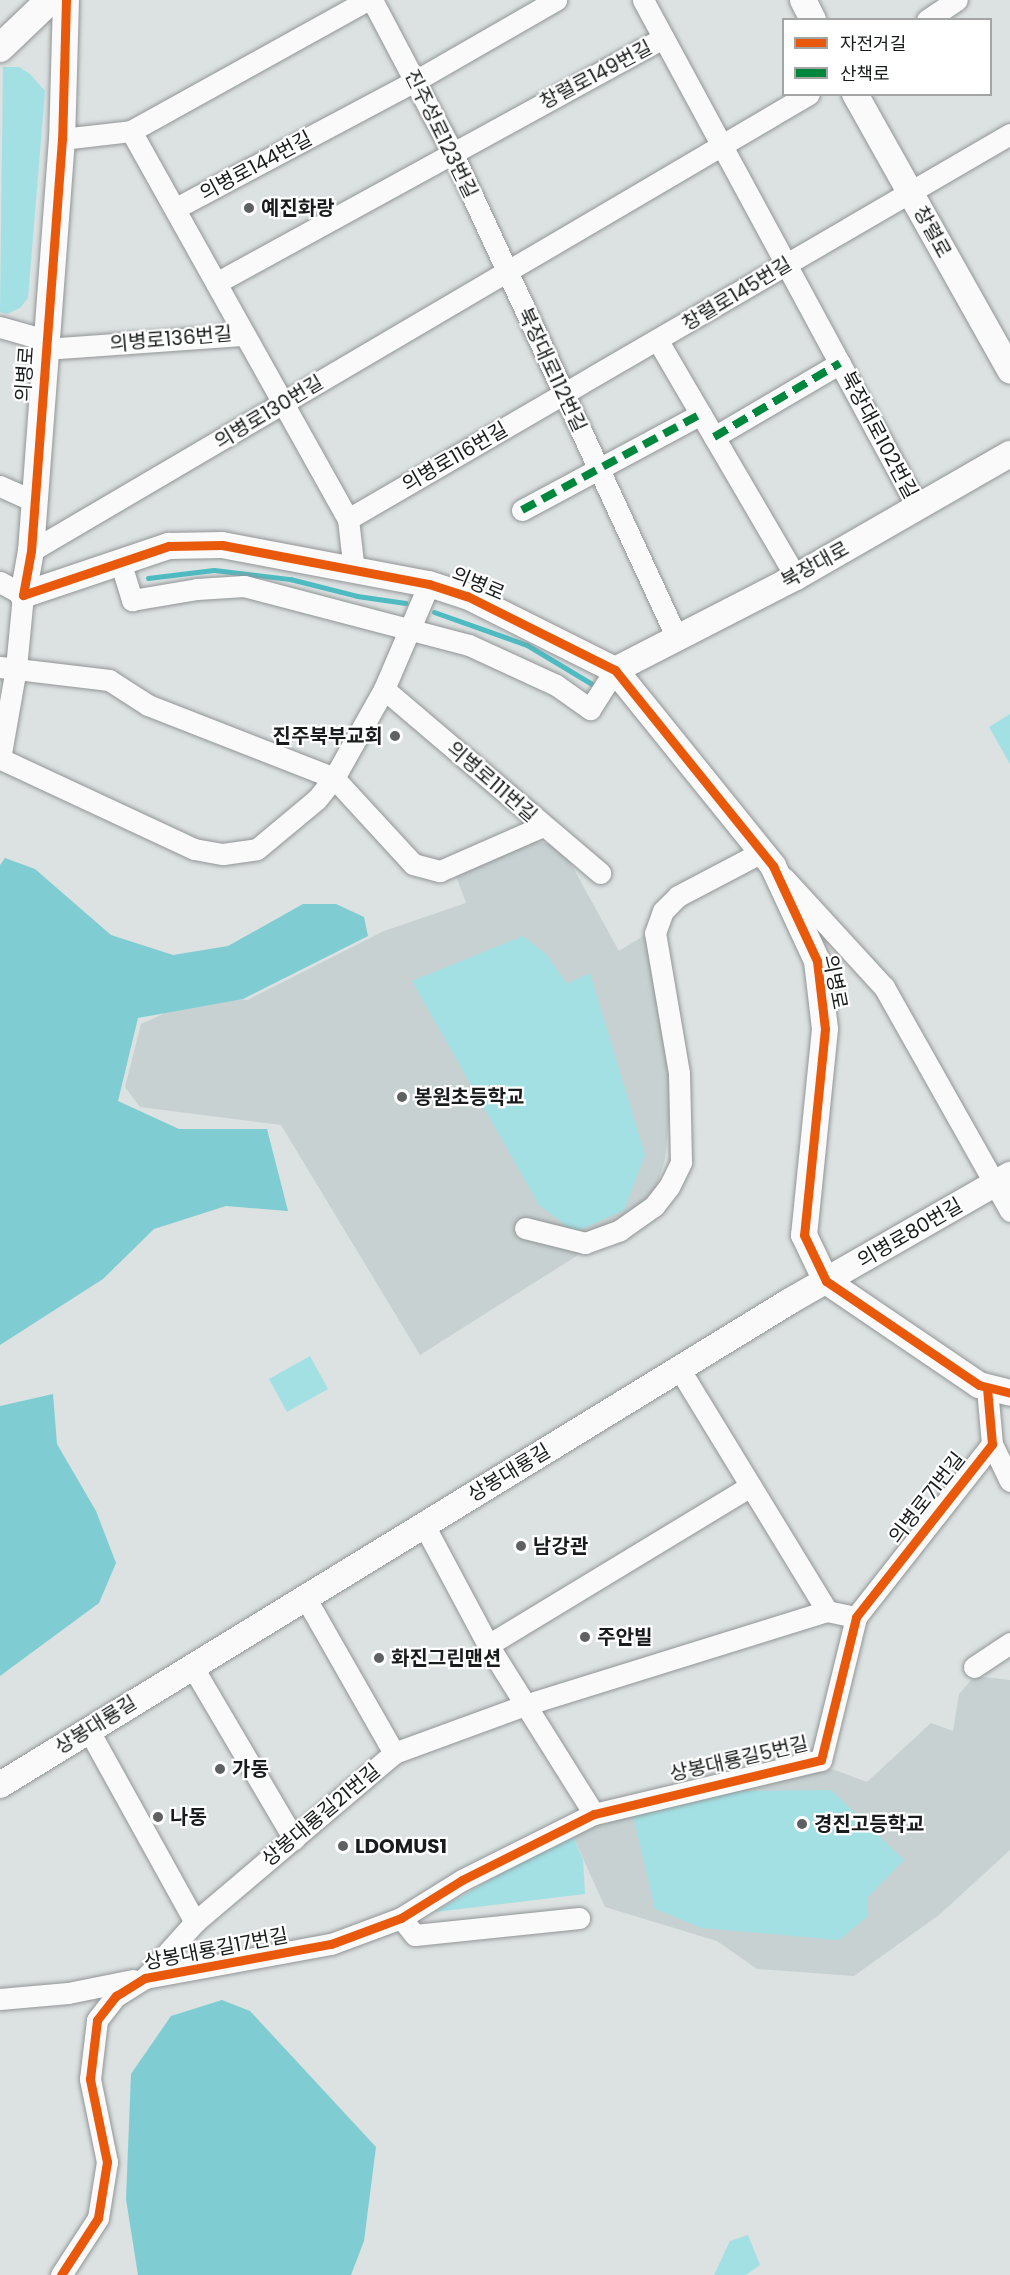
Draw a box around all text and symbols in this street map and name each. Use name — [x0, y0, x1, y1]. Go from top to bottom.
legend — [782, 18, 992, 96]
text: 자전거길 — [840, 31, 906, 56]
street label: 창렬로149번길 — [536, 35, 656, 115]
text: 산책로 — [840, 61, 890, 86]
street label: 진주성로123번길 — [400, 66, 482, 202]
street label: 의병로144번길 — [196, 126, 316, 206]
place label: 예진화랑 — [261, 196, 335, 220]
marker: 예진화랑 — [242, 201, 256, 215]
street label: 창렬로 — [908, 202, 956, 262]
street label: 창렬로145번길 — [678, 252, 796, 336]
street label: 북장대로112번길 — [513, 304, 591, 436]
street label: 의병로136번길 — [109, 322, 233, 356]
street label: 의병로 — [11, 346, 39, 402]
street label: 북장대로102번길 — [835, 367, 923, 503]
street label: 의병로130번길 — [210, 370, 328, 454]
street label: 의병로116번길 — [398, 417, 512, 497]
street label: 북장대로 — [777, 537, 853, 593]
street label: 의병로 — [448, 562, 508, 606]
place label: 진주북부교회 — [273, 724, 383, 748]
marker: 진주북부교회 — [388, 729, 402, 743]
street label: 의병로111번길 — [442, 736, 542, 828]
street label: 의병로 — [818, 953, 852, 1011]
place label: 봉원초등학교 — [414, 1085, 524, 1109]
marker: 봉원초등학교 — [395, 1090, 409, 1104]
street label: 의병로80번길 — [853, 1193, 967, 1273]
street label: 상봉대룡길 — [463, 1439, 555, 1507]
street label: 의병로71번길 — [884, 1448, 970, 1548]
place label: 남강관 — [533, 1534, 588, 1558]
marker: 남강관 — [514, 1539, 528, 1553]
place label: 주안빌 — [597, 1625, 652, 1649]
marker: 주안빌 — [578, 1630, 592, 1644]
place label: 화진그린맨션 — [391, 1646, 501, 1670]
marker: 화진그린맨션 — [372, 1651, 386, 1665]
street label: 상봉대룡길 — [51, 1690, 141, 1760]
street label: 상봉대룡길5번길 — [667, 1731, 811, 1787]
place label: 가동 — [232, 1757, 269, 1781]
street label: 상봉대룡길21번길 — [257, 1759, 385, 1871]
marker: 가동 — [213, 1762, 227, 1776]
place label: 나동 — [170, 1805, 207, 1829]
marker: 나동 — [151, 1810, 165, 1824]
place label: 경진고등학교 — [814, 1812, 924, 1836]
marker: 경진고등학교 — [795, 1817, 809, 1831]
place label: LDOMUS1 — [355, 1834, 447, 1858]
marker: LDOMUS1 — [336, 1839, 350, 1853]
street label: 상봉대룡길17번길 — [142, 1923, 290, 1975]

